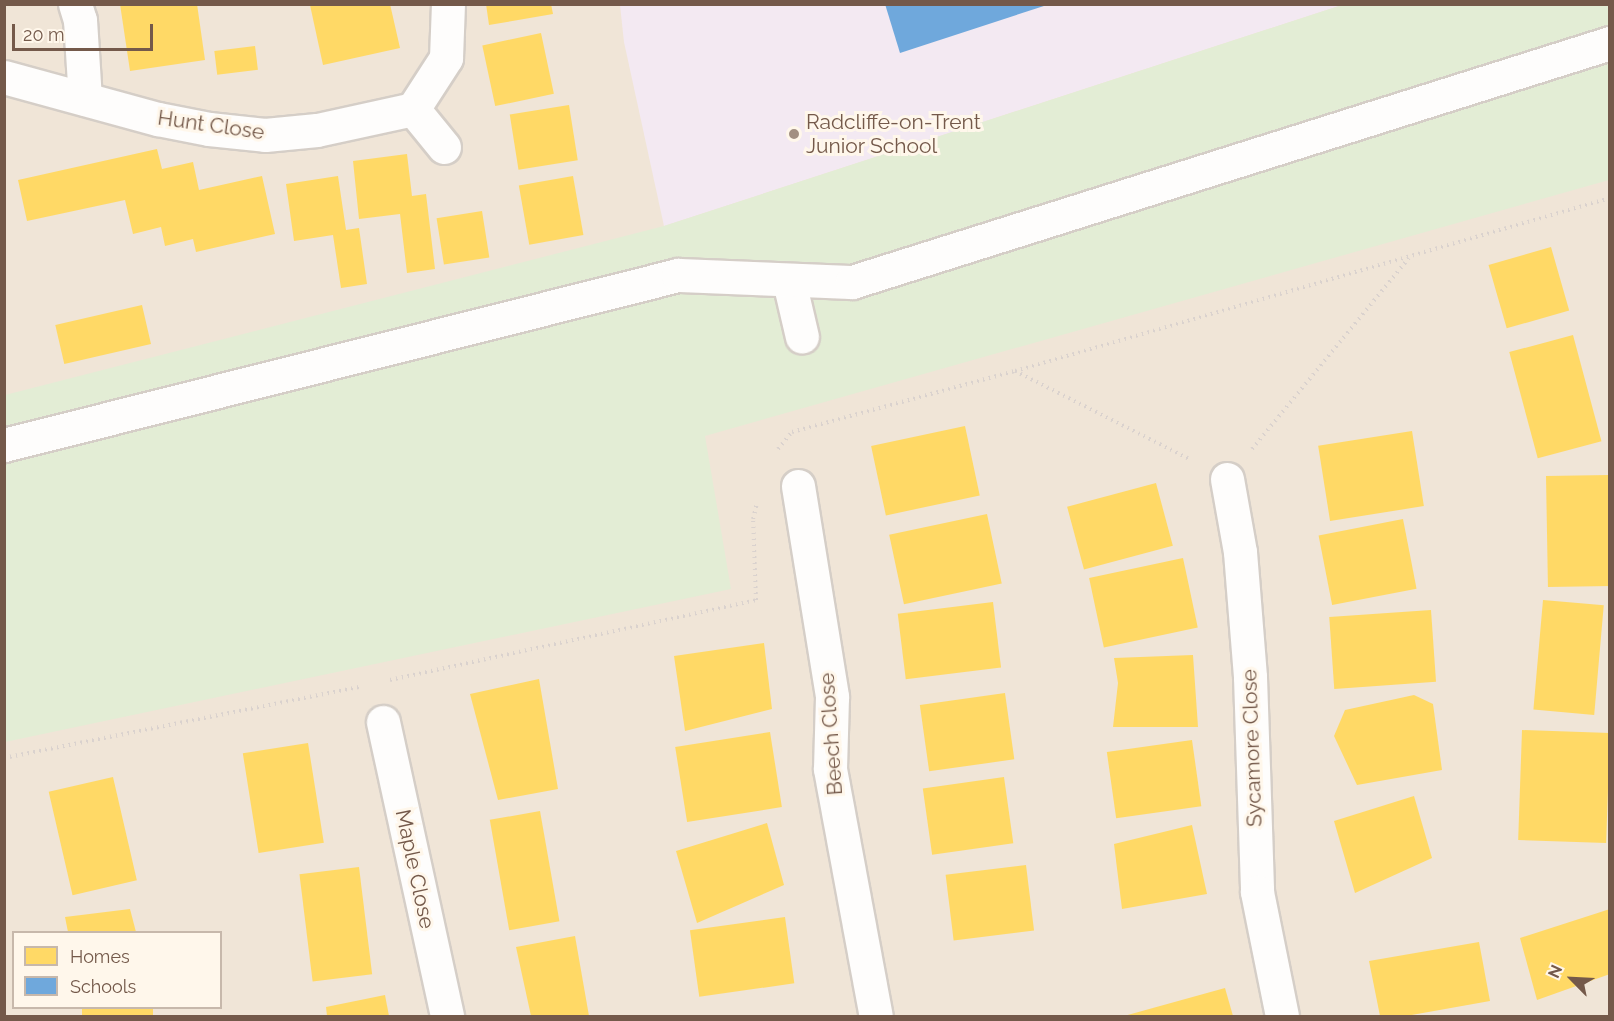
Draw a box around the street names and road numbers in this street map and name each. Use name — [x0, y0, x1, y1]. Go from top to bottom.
street label: Hunt Close — [156, 105, 266, 145]
street label: Sycamore Close — [1237, 669, 1267, 827]
street label: Beech Close — [814, 672, 848, 796]
street label: Maple Close — [390, 807, 440, 931]

